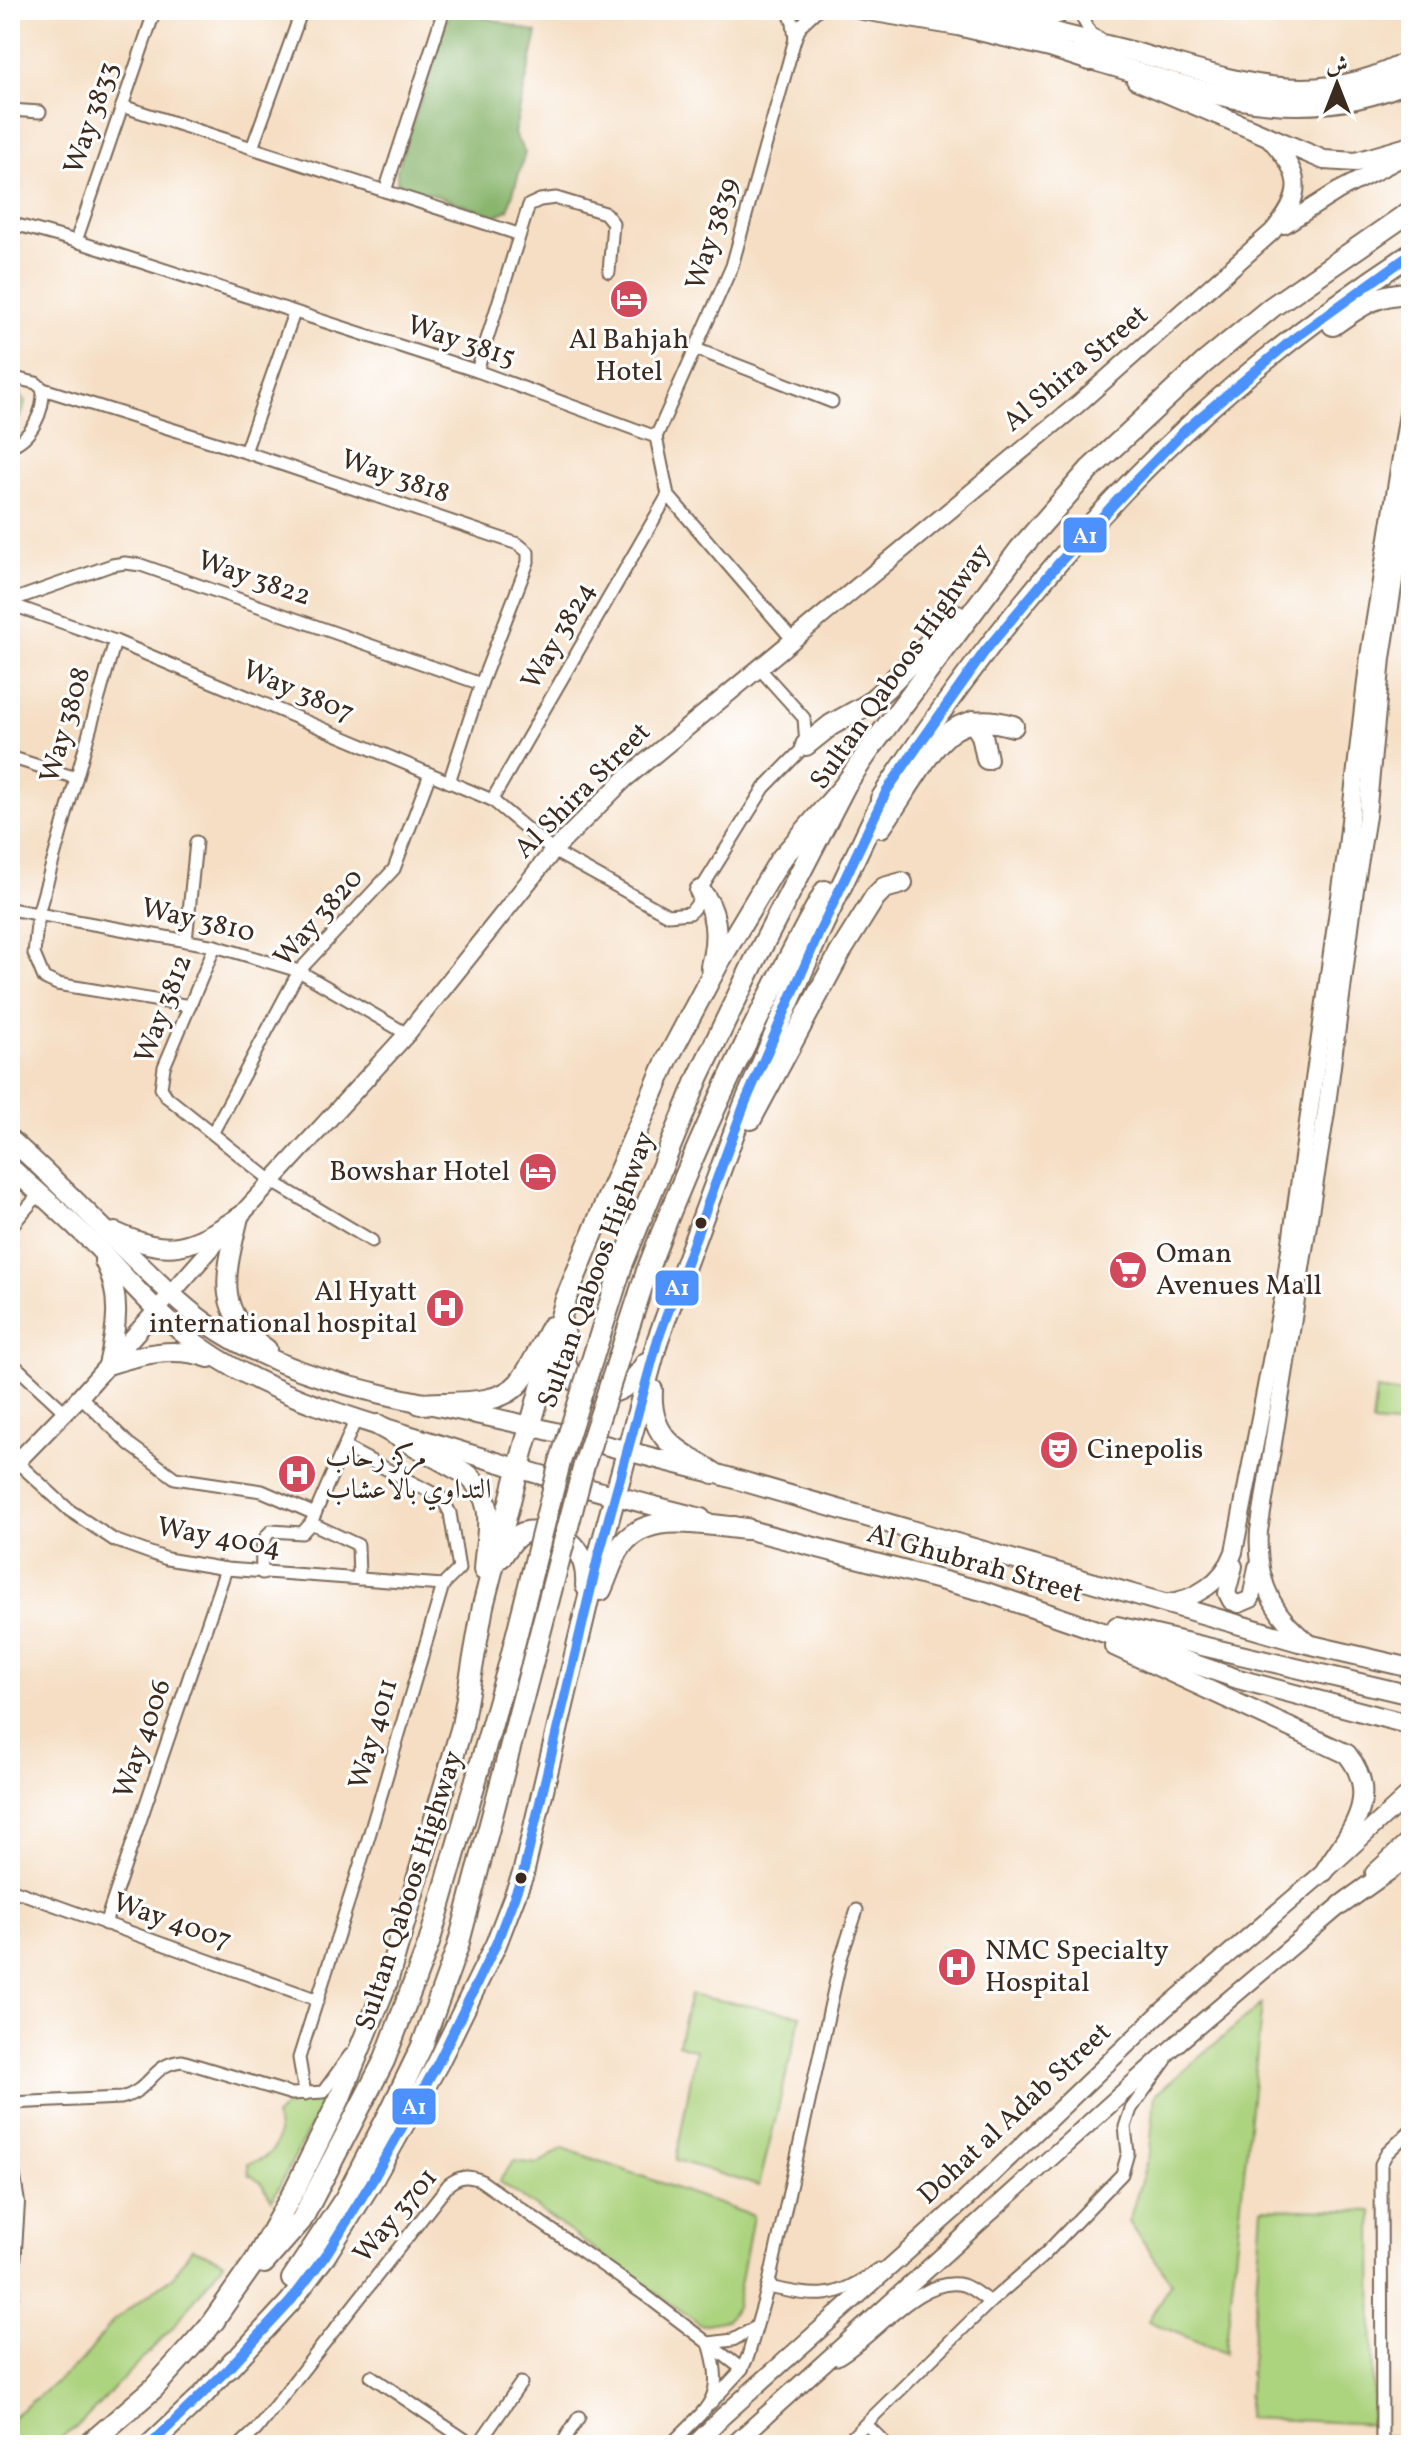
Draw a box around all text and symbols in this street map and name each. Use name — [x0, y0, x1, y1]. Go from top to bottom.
north arrow — [1297, 44, 1377, 124]
text: ش — [1326, 51, 1348, 82]
street label: Way 3833 — [55, 57, 129, 179]
street label: Way 3839 — [677, 173, 749, 295]
hotel icon: Al Bahjah Hotel — [608, 278, 650, 320]
street label: Al Shira Street — [995, 297, 1157, 441]
street label: Way 3815 — [402, 306, 520, 378]
place label: Al Bahjah Hotel — [569, 321, 689, 392]
street label: Way 3818 — [335, 440, 455, 514]
line badge: A1 — [1062, 516, 1108, 554]
text: A1 — [1073, 522, 1097, 553]
street label: Sultan Qaboos Highway — [801, 536, 1001, 798]
street label: Way 3822 — [192, 541, 316, 617]
street label: Way 3824 — [512, 575, 606, 697]
street label: Way 3807 — [236, 651, 360, 733]
street label: Way 3808 — [31, 663, 101, 787]
street label: Al Shira Street — [506, 714, 660, 868]
street label: Way 3820 — [265, 860, 373, 976]
street label: Way 3810 — [137, 889, 259, 953]
street label: Way 3812 — [125, 949, 203, 1069]
street label: Sultan Qaboos Highway — [529, 1126, 665, 1414]
hotel icon: Bowshar Hotel — [517, 1151, 559, 1193]
place label: Bowshar Hotel — [329, 1153, 510, 1192]
unlabelled marker — [693, 1215, 709, 1231]
place label: Oman Avenues Mall — [1156, 1235, 1322, 1306]
supermarket icon: Oman Avenues Mall — [1107, 1249, 1149, 1291]
line badge: A1 — [654, 1269, 700, 1307]
place label: Al Hyatt international hospital — [149, 1273, 417, 1344]
text: A1 — [665, 1274, 689, 1305]
hospital icon: Al Hyatt international hospital — [424, 1287, 466, 1329]
theatre icon: Cinepolis — [1038, 1429, 1080, 1471]
place label: Cinepolis — [1087, 1431, 1203, 1470]
place label: مركز رحاب التداوي بالاعشاب — [325, 1439, 492, 1511]
hospital icon: مركز رحاب التداوي بالاعشاب — [276, 1453, 318, 1495]
street label: Way 4004 — [154, 1508, 284, 1568]
street label: Al Ghubrah Street — [862, 1514, 1088, 1614]
street label: Way 4006 — [104, 1674, 182, 1804]
street label: Way 4011 — [340, 1674, 408, 1794]
street label: Sultan Qaboos Highway — [346, 1746, 474, 2036]
unlabelled marker — [513, 1870, 529, 1886]
street label: Way 4007 — [107, 1884, 237, 1960]
place label: NMC Specialty Hospital — [985, 1932, 1169, 2003]
hospital icon: NMC Specialty Hospital — [936, 1946, 978, 1988]
street label: Dohat al Adab Street — [910, 2014, 1120, 2214]
line badge: A1 — [391, 2087, 437, 2126]
text: A1 — [402, 2093, 426, 2124]
street label: Way 3701 — [345, 2160, 447, 2272]

